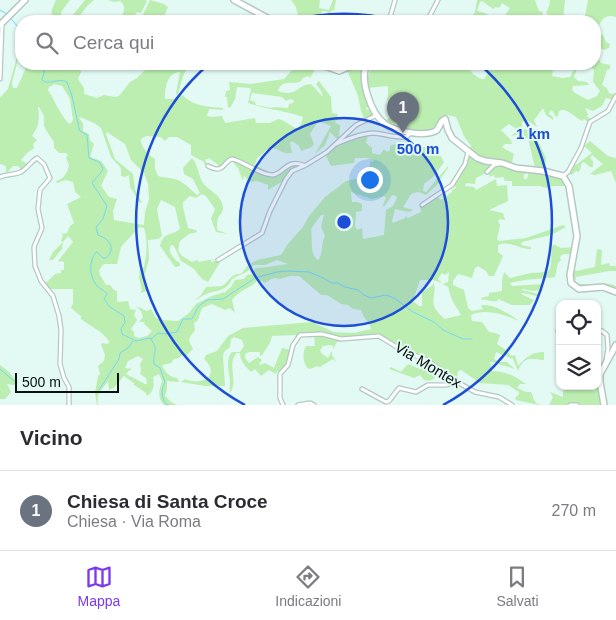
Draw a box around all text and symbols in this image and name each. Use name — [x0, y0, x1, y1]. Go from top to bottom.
search box — [15, 15, 601, 70]
icon: search — [33, 29, 61, 57]
text: Cerca qui — [73, 32, 154, 53]
pin: 1 — [387, 92, 419, 133]
text: 1 km — [516, 125, 550, 142]
text: 500 m — [397, 140, 439, 157]
your location — [357, 167, 383, 193]
centre of rings — [335, 213, 353, 231]
map controls — [556, 300, 601, 390]
button: locate — [556, 300, 601, 345]
street label: Via Montex — [392, 338, 465, 391]
button: layers — [556, 345, 601, 390]
scale bar — [15, 370, 119, 393]
text: 500 m — [22, 374, 61, 390]
text: Vicino — [20, 426, 83, 449]
text: Chiesa di Santa Croce — [67, 491, 268, 512]
text: 1 — [32, 502, 40, 519]
text: 270 m — [552, 502, 596, 519]
text: Chiesa · Via Roma — [67, 513, 201, 530]
tab: Mappa — [78, 563, 120, 609]
tab: Indicazioni — [275, 563, 341, 609]
tab: Salvati — [496, 563, 539, 609]

